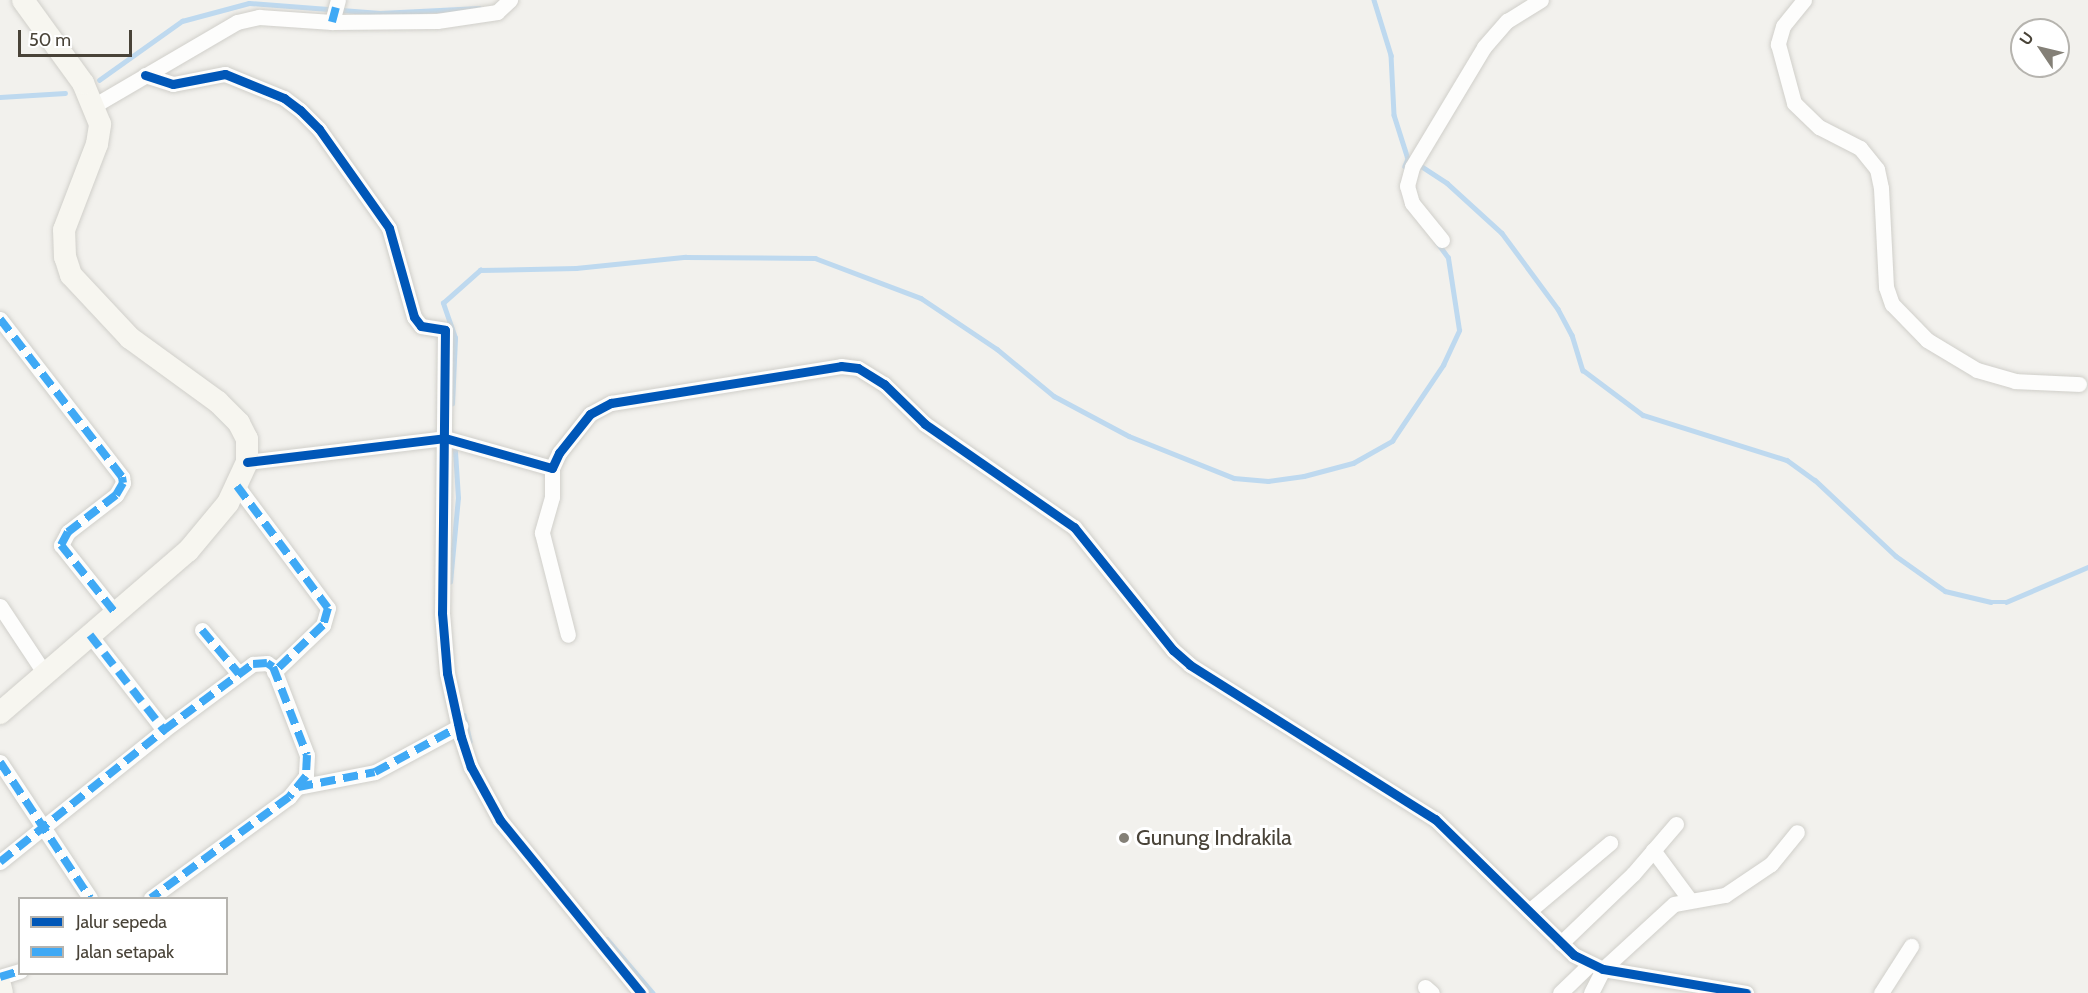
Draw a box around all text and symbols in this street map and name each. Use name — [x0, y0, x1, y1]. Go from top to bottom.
scale bar — [21, 18, 135, 56]
north arrow — [2010, 18, 2070, 78]
text: U — [2015, 28, 2038, 49]
text: 50 m — [29, 29, 71, 51]
place label: Gunung Indrakila — [1136, 825, 1292, 851]
marker: Gunung Indrakila — [1117, 831, 1131, 845]
legend — [18, 897, 228, 975]
text: Jalur sepeda — [76, 911, 167, 933]
text: Jalan setapak — [76, 941, 174, 963]

